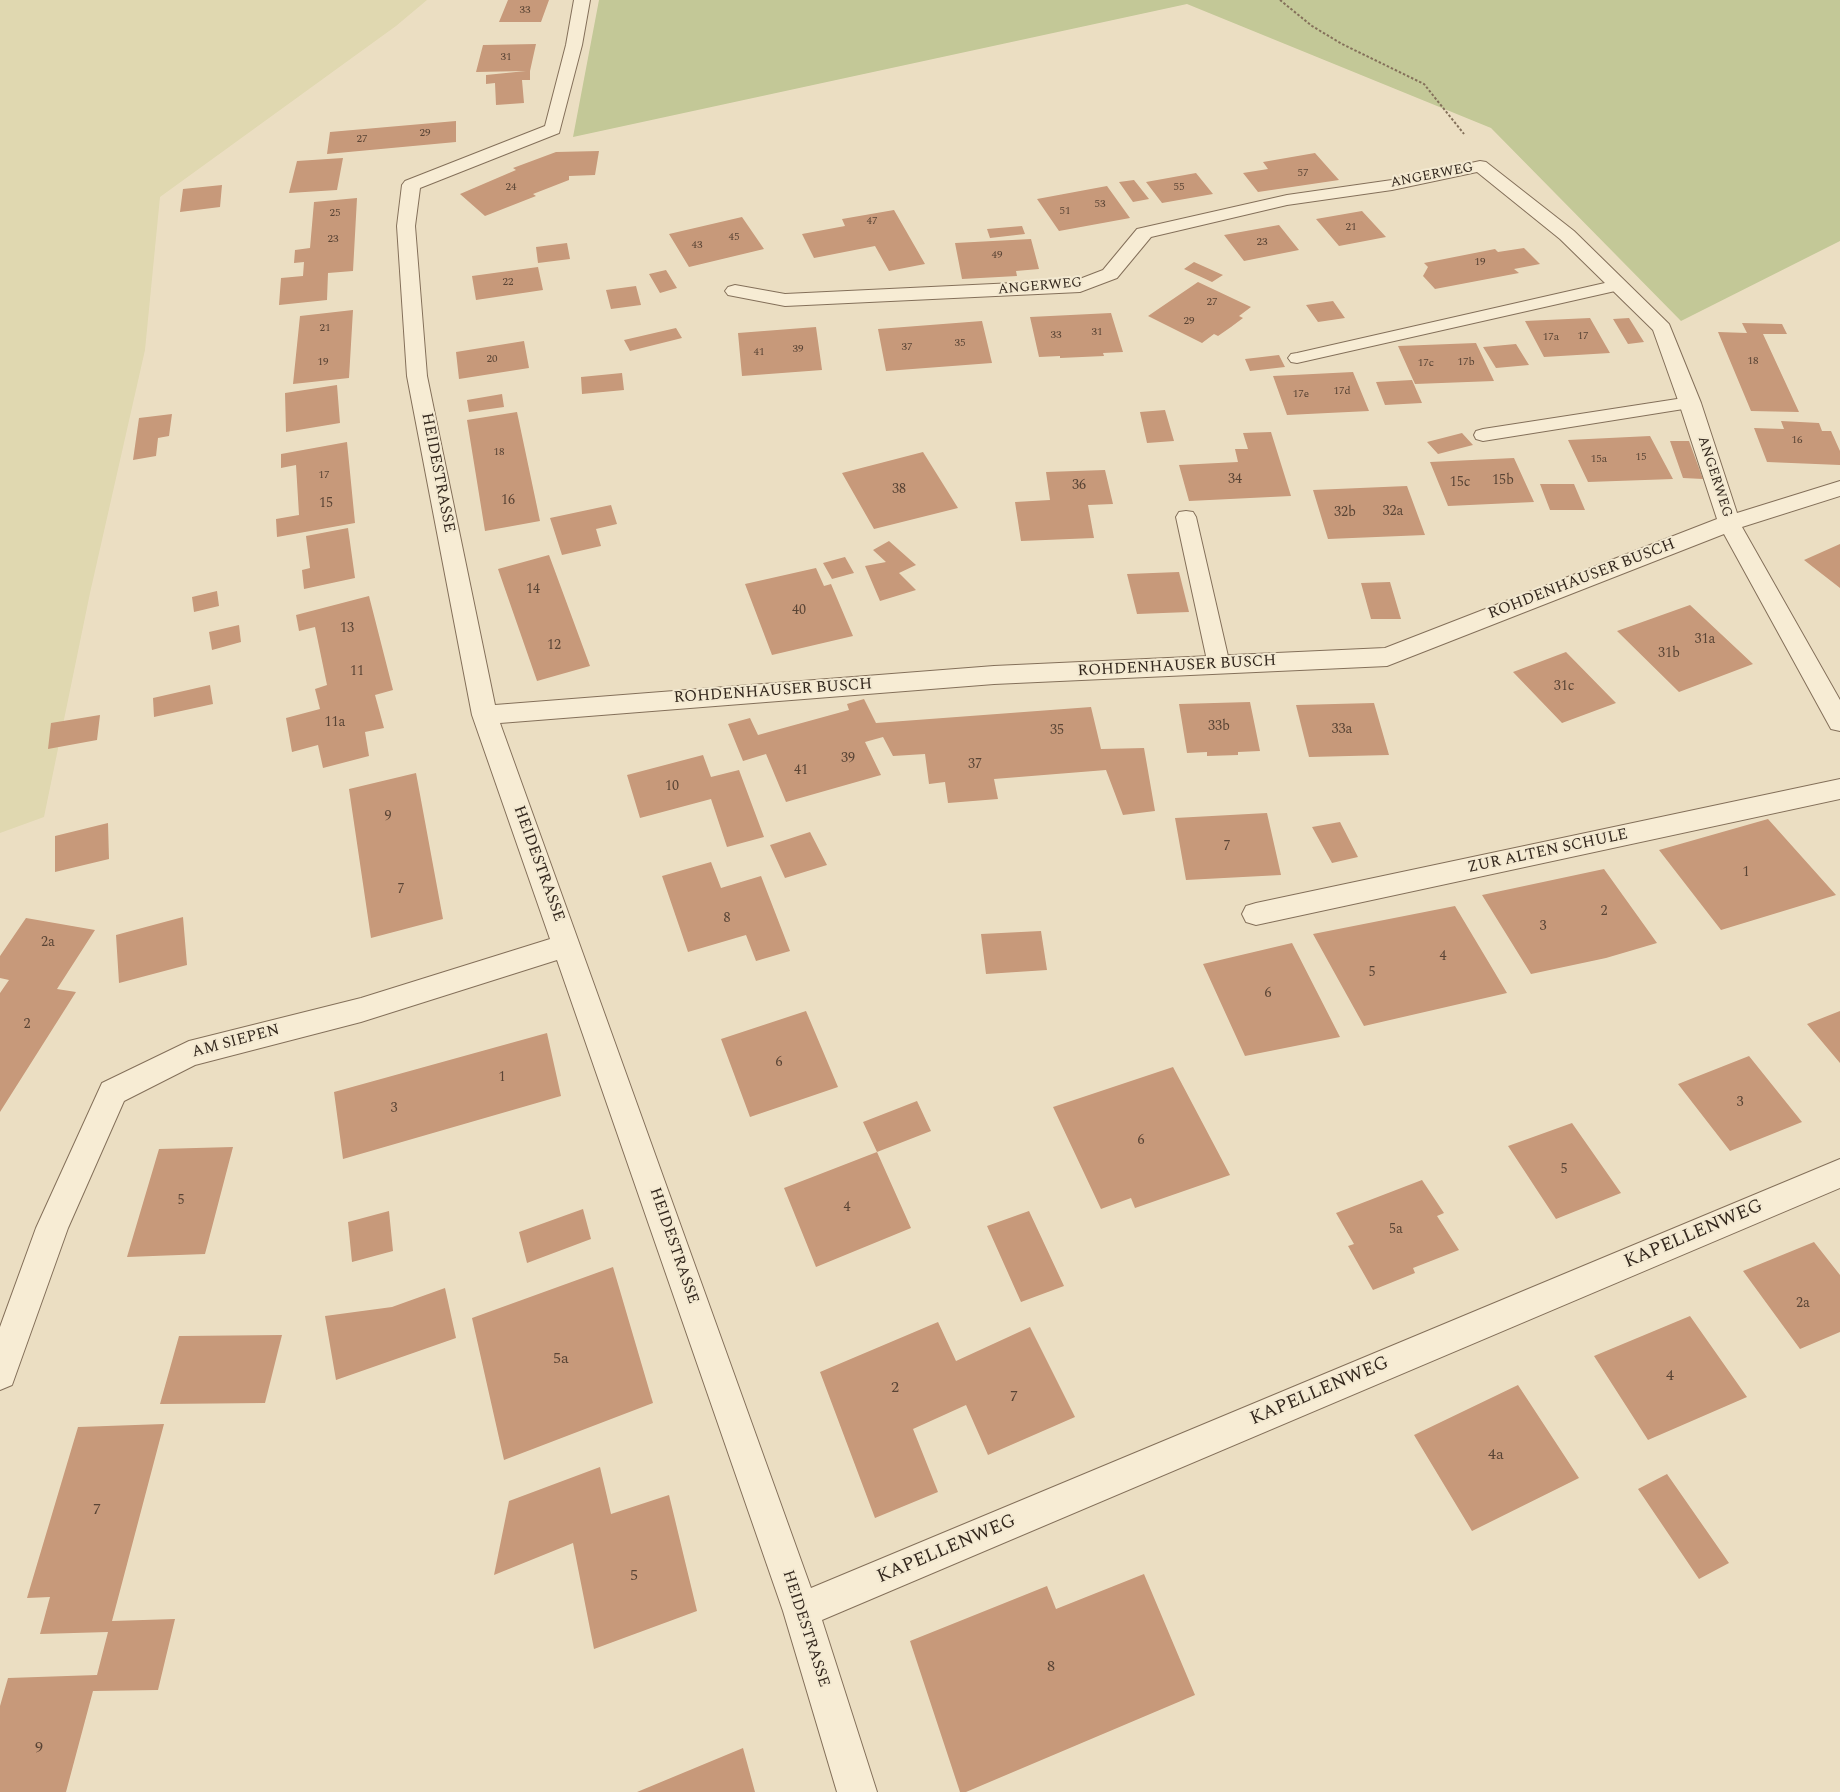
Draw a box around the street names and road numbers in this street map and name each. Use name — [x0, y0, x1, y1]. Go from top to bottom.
street label: ANGERWEG — [1389, 160, 1475, 192]
street label: ANGERWEG — [997, 275, 1083, 299]
street label: HEIDESTRASSE — [416, 411, 458, 535]
street label: ANGERWEG — [1693, 434, 1735, 520]
street label: ROHDENHAUSER BUSCH — [1486, 535, 1678, 625]
street label: ROHDENHAUSER BUSCH — [1077, 652, 1277, 682]
street label: ROHDENHAUSER BUSCH — [673, 675, 873, 709]
street label: HEIDESTRASSE — [508, 804, 568, 924]
street label: ZUR ALTEN SCHULE — [1466, 826, 1630, 878]
street label: AM SIEPEN — [190, 1021, 282, 1063]
street label: HEIDESTRASSE — [644, 1185, 702, 1307]
street label: KAPELLENWEG — [1621, 1195, 1767, 1275]
street label: KAPELLENWEG — [1247, 1352, 1393, 1432]
street label: KAPELLENWEG — [874, 1510, 1020, 1590]
street label: HEIDESTRASSE — [777, 1568, 833, 1690]

